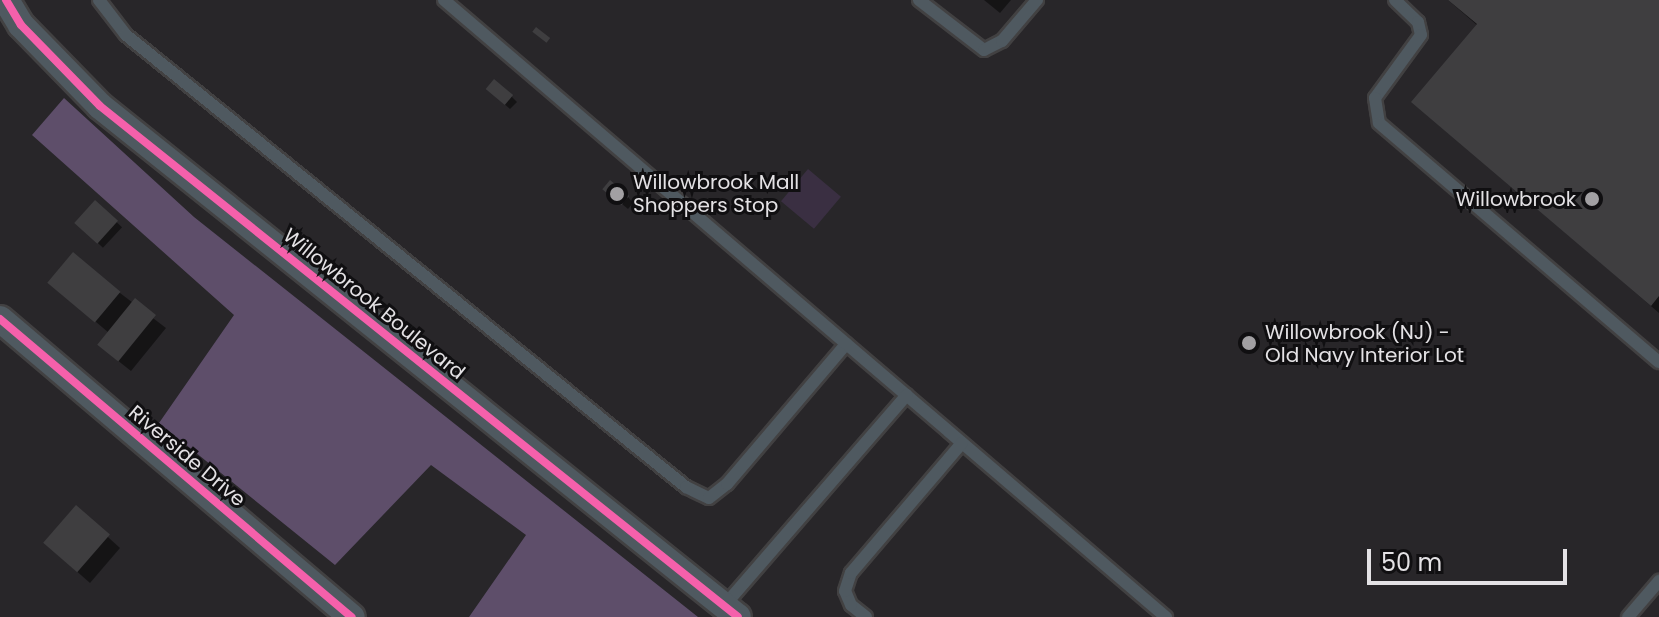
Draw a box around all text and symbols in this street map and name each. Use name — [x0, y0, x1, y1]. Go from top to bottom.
place label: Willowbrook Mall Shoppers Stop — [633, 170, 799, 217]
marker: Willowbrook Mall Shoppers Stop — [608, 185, 626, 203]
place label: Willowbrook — [1456, 187, 1576, 211]
marker: Willowbrook — [1583, 190, 1601, 208]
street label: Willowbrook Boulevard — [278, 223, 470, 385]
place label: Willowbrook (NJ) - Old Navy Interior Lot — [1265, 320, 1464, 367]
marker: Willowbrook (NJ) - Old Navy Interior Lot — [1240, 334, 1258, 352]
street label: Riverside Drive — [124, 400, 250, 512]
scale bar — [1371, 533, 1571, 583]
text: 50 m — [1381, 546, 1442, 579]

